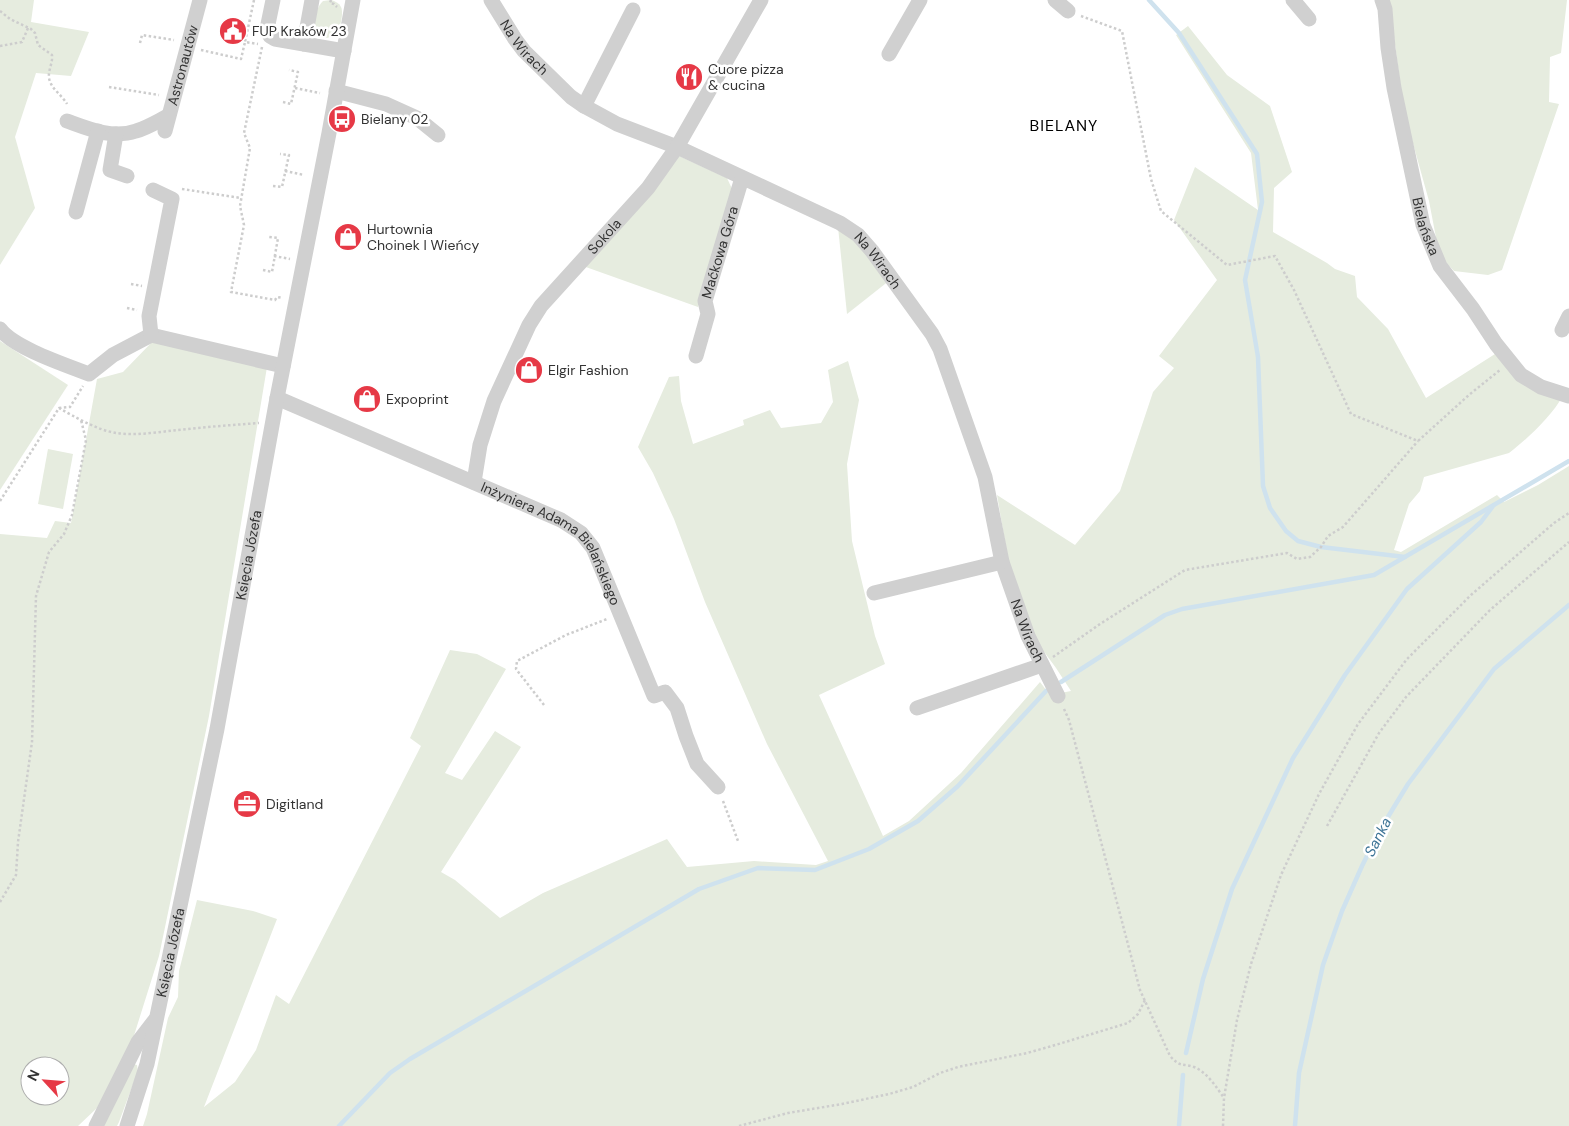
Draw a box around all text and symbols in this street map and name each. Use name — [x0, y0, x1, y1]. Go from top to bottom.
public building icon: FUP Kraków 23 — [218, 16, 248, 46]
street label: Na Wirach — [496, 16, 552, 79]
place label: FUP Kraków 23 — [252, 22, 347, 40]
street label: Astronautów — [163, 23, 202, 107]
place label: Cuore pizza & cucina — [708, 60, 784, 94]
restaurant icon: Cuore pizza & cucina — [674, 62, 704, 92]
bus stop icon: Bielany 02 — [327, 104, 357, 134]
place label: Bielany 02 — [361, 110, 428, 128]
district label: BIELANY — [1030, 115, 1098, 136]
street label: Bielańska — [1408, 196, 1444, 258]
street label: Maćkowa Góra — [697, 204, 742, 301]
street label: Sokola — [583, 215, 625, 258]
place label: Hurtownia Choinek I Wieńcy — [367, 220, 479, 254]
shop icon: Hurtownia Choinek I Wieńcy — [333, 222, 363, 252]
street label: Na Wirach — [850, 228, 905, 292]
shop icon: Elgir Fashion — [514, 355, 544, 385]
place label: Elgir Fashion — [548, 361, 629, 379]
shop icon: Expoprint — [352, 384, 382, 414]
place label: Expoprint — [386, 390, 449, 408]
street label: Inżyniera Adama Bielańskiego — [478, 478, 625, 608]
street label: Księcia Józefa — [232, 509, 265, 602]
street label: Na Wirach — [1007, 597, 1049, 665]
office icon: Digitland — [232, 789, 262, 819]
place label: Digitland — [266, 795, 323, 813]
water label: Sanka — [1360, 814, 1396, 860]
street label: Księcia Józefa — [152, 906, 188, 999]
north arrow — [20, 1056, 70, 1106]
text: N — [23, 1067, 44, 1084]

